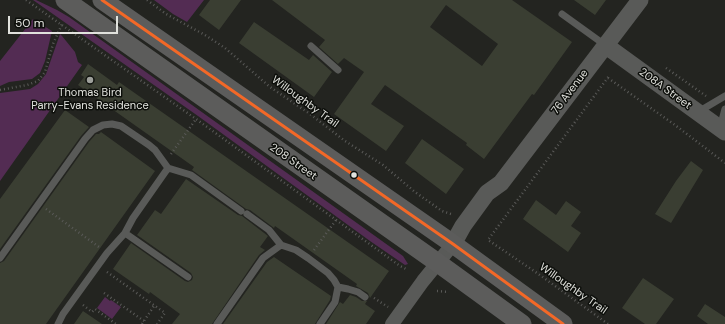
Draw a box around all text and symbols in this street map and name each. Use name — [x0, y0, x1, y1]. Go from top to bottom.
scale bar — [10, 8, 120, 34]
text: 50 m — [15, 15, 44, 31]
street label: 208A Street — [636, 66, 694, 112]
street label: 76 Avenue — [549, 67, 591, 117]
street label: Willoughby Trail — [269, 73, 341, 131]
marker: Thomas Bird Parry-Evans Residence — [85, 75, 95, 85]
place label: Thomas Bird Parry-Evans Residence — [31, 86, 149, 112]
street label: 208 Street — [267, 141, 319, 183]
unlabelled marker — [349, 170, 359, 180]
street label: Willoughby Trail — [537, 261, 609, 317]

